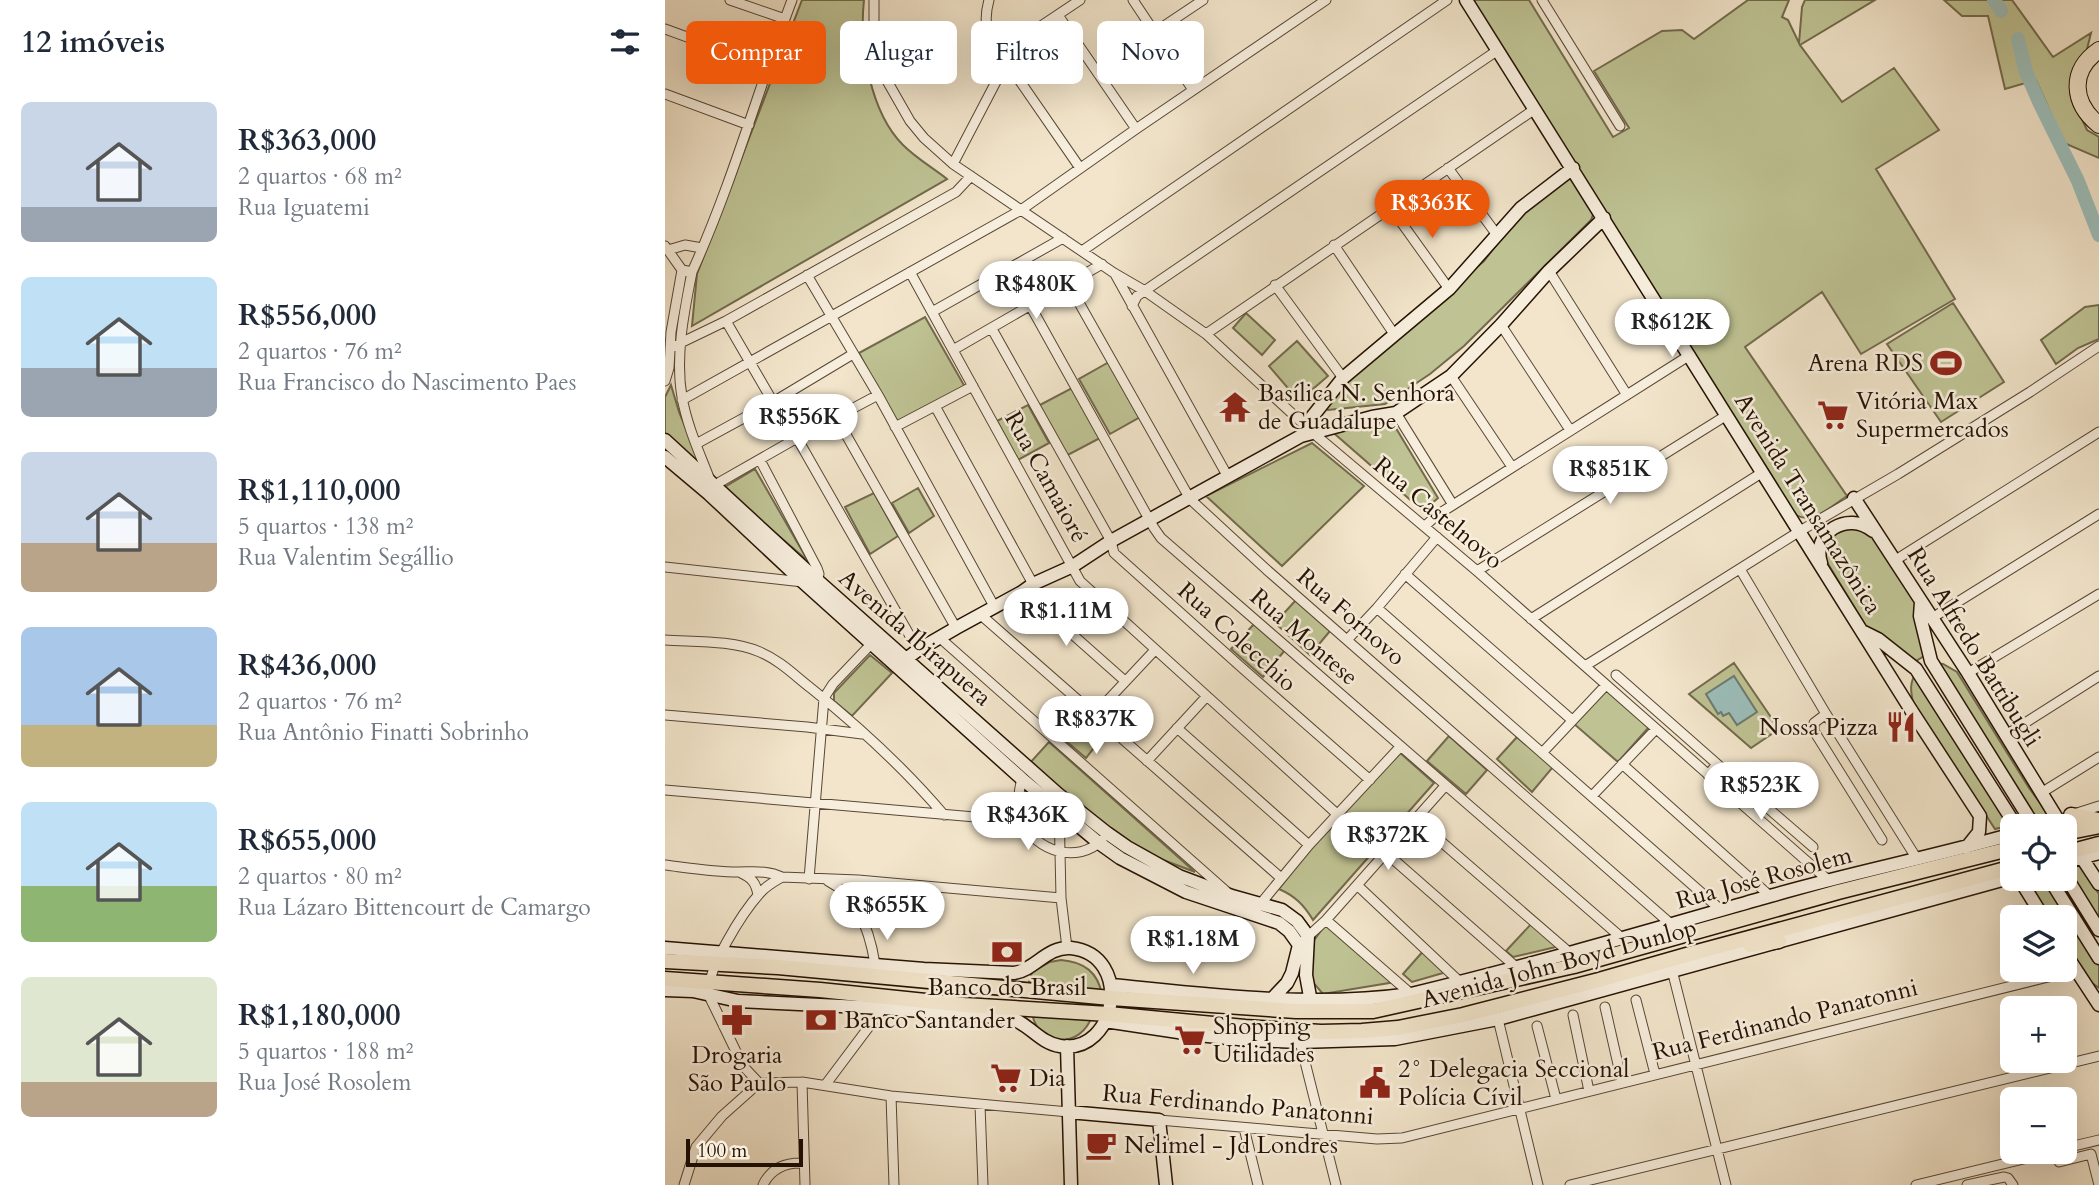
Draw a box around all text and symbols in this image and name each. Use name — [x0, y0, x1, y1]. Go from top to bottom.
chip: Comprar — [686, 21, 826, 84]
chip: Alugar — [840, 21, 957, 84]
chip: Filtros — [971, 21, 1083, 84]
chip: Novo — [1097, 21, 1204, 84]
text: 12 imóveis — [21, 22, 165, 63]
icon: filters — [606, 23, 644, 61]
text: R$363,000 — [238, 120, 376, 161]
icon: home — [77, 130, 161, 214]
text: 2 quartos · 68 m² — [238, 161, 402, 192]
pin: R$363K — [1375, 180, 1489, 240]
text: R$363K — [1391, 187, 1473, 218]
text: Rua Iguatemi — [238, 192, 370, 223]
pin: R$480K — [979, 262, 1093, 321]
text: R$480K — [995, 268, 1077, 299]
text: R$556,000 — [238, 295, 376, 336]
pin: R$612K — [1615, 300, 1729, 359]
icon: home — [77, 305, 161, 389]
text: R$612K — [1631, 306, 1713, 337]
text: 2 quartos · 76 m² — [238, 336, 402, 367]
sports icon: Arena RDS — [1929, 346, 1963, 380]
place label: Arena RDS — [1808, 347, 1923, 380]
text: Rua Francisco do Nascimento Paes — [238, 367, 577, 398]
place label: Basílica N. Senhora de Guadalupe — [1258, 377, 1456, 438]
place label: Vitória Max Supermercados — [1856, 385, 2009, 446]
street label: Avenida Transamazônica — [1726, 387, 1890, 621]
temple icon: Basílica N. Senhora de Guadalupe — [1218, 390, 1252, 424]
pin: R$556K — [743, 394, 857, 454]
supermarket icon: Vitória Max Supermercados — [1816, 398, 1850, 432]
text: R$556K — [759, 401, 841, 432]
street label: Rua Camaioré — [996, 405, 1096, 549]
pin: R$851K — [1553, 447, 1667, 506]
street label: Rua Castelnovo — [1366, 449, 1510, 577]
text: R$851K — [1569, 453, 1651, 484]
text: R$1,110,000 — [238, 470, 401, 511]
icon: home — [77, 480, 161, 564]
text: 5 quartos · 138 m² — [238, 511, 413, 542]
street label: Rua Alfredo Battibugli — [1899, 541, 2049, 753]
text: Rua Valentim Segállio — [238, 542, 454, 573]
street label: Rua Fornovo — [1290, 561, 1412, 673]
street label: Avenida Ibirapuera — [831, 562, 999, 714]
street label: Rua Colecchio — [1170, 575, 1304, 699]
street label: Rua Montese — [1243, 581, 1365, 693]
pin: R$1.11M — [1001, 588, 1131, 648]
text: R$1.11M — [1019, 595, 1113, 626]
text: R$436,000 — [238, 645, 376, 686]
icon: home — [77, 655, 161, 739]
text: 2 quartos · 76 m² — [238, 686, 402, 717]
pin: R$837K — [1039, 696, 1153, 756]
text: R$837K — [1055, 703, 1137, 734]
restaurant icon: Nossa Pizza — [1884, 710, 1918, 744]
place label: Nossa Pizza — [1759, 711, 1879, 744]
text: Rua Antônio Finatti Sobrinho — [238, 717, 529, 748]
pin: R$523K — [1704, 762, 1818, 822]
text: R$523K — [1720, 769, 1802, 800]
pin: R$436K — [971, 792, 1085, 852]
text: R$436K — [987, 799, 1069, 830]
pin: R$372K — [1331, 812, 1445, 872]
map controls — [2000, 814, 2077, 1164]
button: locate — [2000, 814, 2077, 891]
text: R$372K — [1347, 819, 1429, 850]
text: R$655,000 — [238, 820, 376, 861]
icon: home — [77, 830, 161, 914]
street label: Rua José Rosolem — [1672, 838, 1856, 917]
text: 2 quartos · 80 m² — [238, 861, 402, 892]
pin: R$655K — [830, 883, 944, 942]
text: R$655K — [846, 889, 928, 920]
text: Rua Lázaro Bittencourt de Camargo — [238, 892, 591, 923]
button: layers — [2000, 905, 2077, 982]
street label: Avenida John Boyd Dunlop — [1418, 911, 1700, 1017]
pin: R$1.18M — [1128, 916, 1258, 976]
text: R$1.18M — [1146, 923, 1240, 954]
bank icon: Banco do Brasil — [990, 935, 1024, 969]
place label: Banco do Brasil — [927, 971, 1087, 1004]
street label: Rua Ferdinando Panatonni — [1649, 971, 1921, 1069]
text: R$1,180,000 — [238, 995, 401, 1036]
button: + — [2000, 996, 2077, 1073]
pharmacy icon: Drogaria São Paulo — [720, 1003, 754, 1037]
bank icon: Banco Santander — [804, 1003, 838, 1037]
place label: Banco Santander — [844, 1004, 1015, 1037]
icon: home — [77, 1005, 161, 1089]
place label: Shopping Utilidades — [1213, 1010, 1315, 1071]
supermarket icon: Shopping Utilidades — [1173, 1023, 1207, 1057]
text: 5 quartos · 188 m² — [238, 1036, 413, 1067]
place label: Drogaria São Paulo — [688, 1039, 786, 1100]
place label: 2° Delegacia Seccional Polícia Cívil — [1398, 1053, 1629, 1114]
supermarket icon: Dia — [989, 1061, 1023, 1095]
place label: Dia — [1029, 1062, 1066, 1095]
public building icon: 2° Delegacia Seccional Polícia Cívil — [1358, 1066, 1392, 1100]
text: Rua José Rosolem — [238, 1067, 411, 1098]
street label: Rua Ferdinando Panatonni — [1101, 1077, 1375, 1133]
button: − — [2000, 1087, 2077, 1164]
cafe icon: Nelimel - Jd Londres — [1084, 1128, 1118, 1162]
place label: Nelimel - Jd Londres — [1124, 1129, 1338, 1162]
scale bar — [686, 1136, 803, 1168]
text: 100 m — [697, 1138, 747, 1164]

